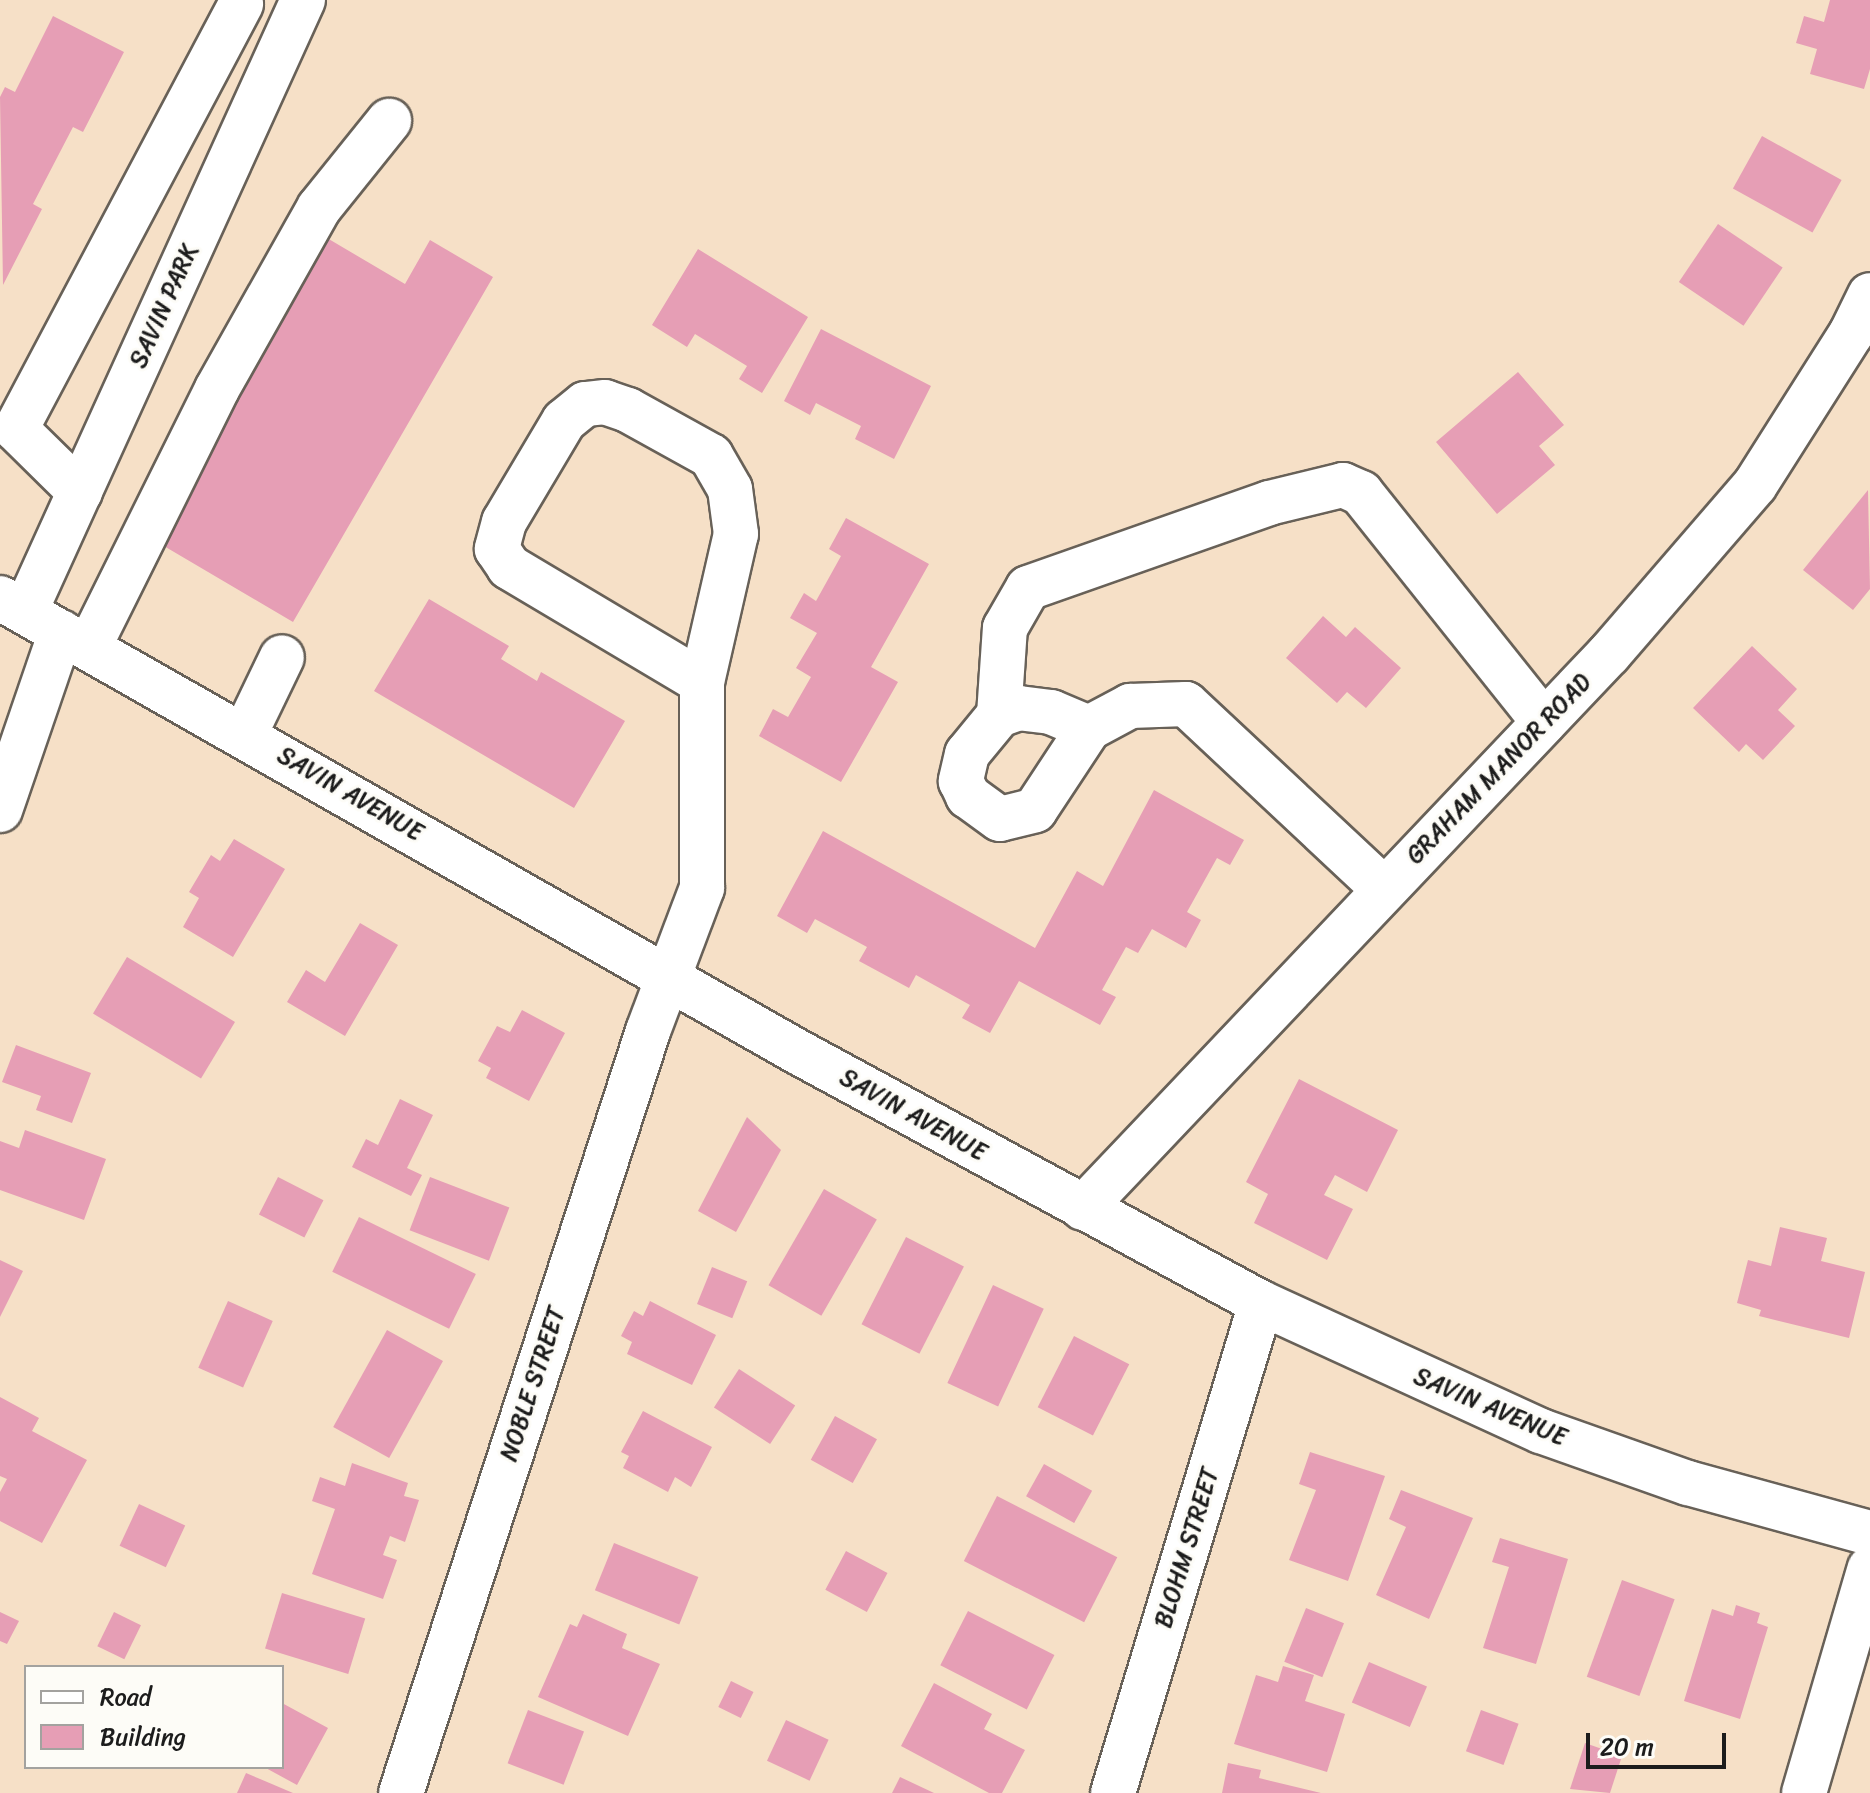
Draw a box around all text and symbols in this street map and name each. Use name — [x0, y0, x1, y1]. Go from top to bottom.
street label: SAVIN PARK — [124, 240, 204, 372]
street label: GRAHAM MANOR ROAD — [1401, 668, 1597, 870]
street label: SAVIN AVENUE — [272, 740, 428, 848]
street label: SAVIN AVENUE — [834, 1063, 992, 1167]
street label: NOBLE STREET — [495, 1303, 571, 1465]
street label: SAVIN AVENUE — [1409, 1362, 1571, 1452]
street label: BLOHM STREET — [1149, 1464, 1225, 1632]
legend — [24, 1665, 284, 1769]
text: Road — [100, 1676, 151, 1718]
text: Building — [100, 1716, 186, 1758]
scale bar — [1590, 1717, 1730, 1767]
text: 20 m — [1600, 1726, 1654, 1768]

